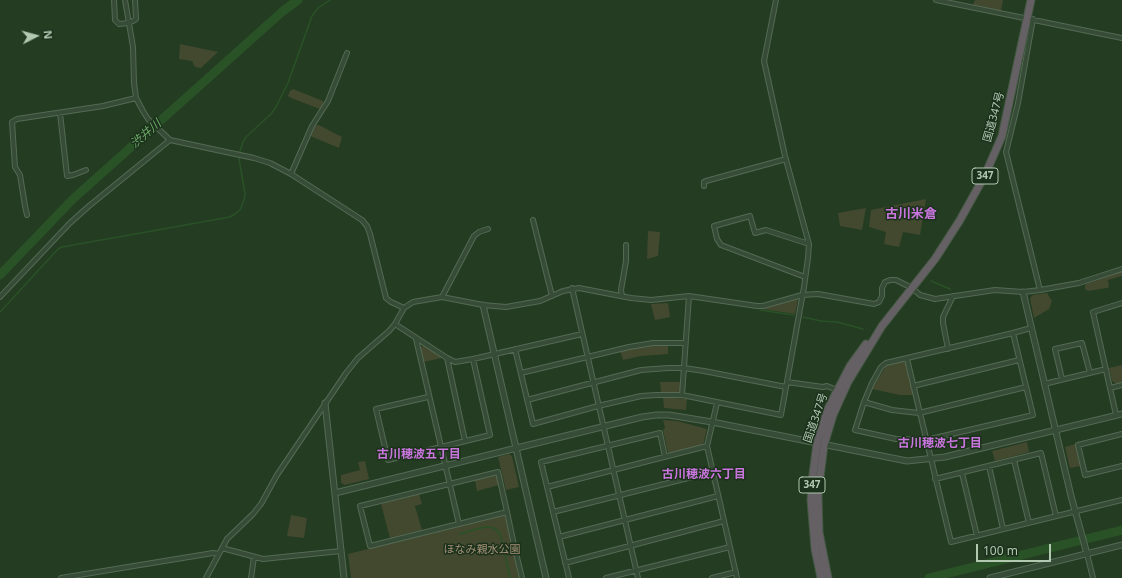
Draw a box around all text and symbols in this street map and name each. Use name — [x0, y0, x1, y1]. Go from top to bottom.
north arrow — [16, 16, 56, 56]
text: N — [41, 29, 56, 40]
street label: 国道347号 — [981, 90, 1007, 144]
water label: 渋井川 — [128, 117, 164, 151]
road number: 347 — [972, 168, 998, 184]
district label: 古川米倉 — [885, 206, 937, 222]
street label: 国道347号 — [801, 391, 831, 445]
district label: 古川穂波七丁目 — [898, 437, 982, 451]
district label: 古川穂波五丁目 — [377, 448, 461, 462]
district label: 古川穂波六丁目 — [662, 468, 746, 482]
road number: 347 — [799, 477, 825, 493]
scale bar — [978, 536, 1053, 562]
text: 100 m — [983, 542, 1018, 559]
park label: ほなみ親水公園 — [444, 543, 520, 557]

